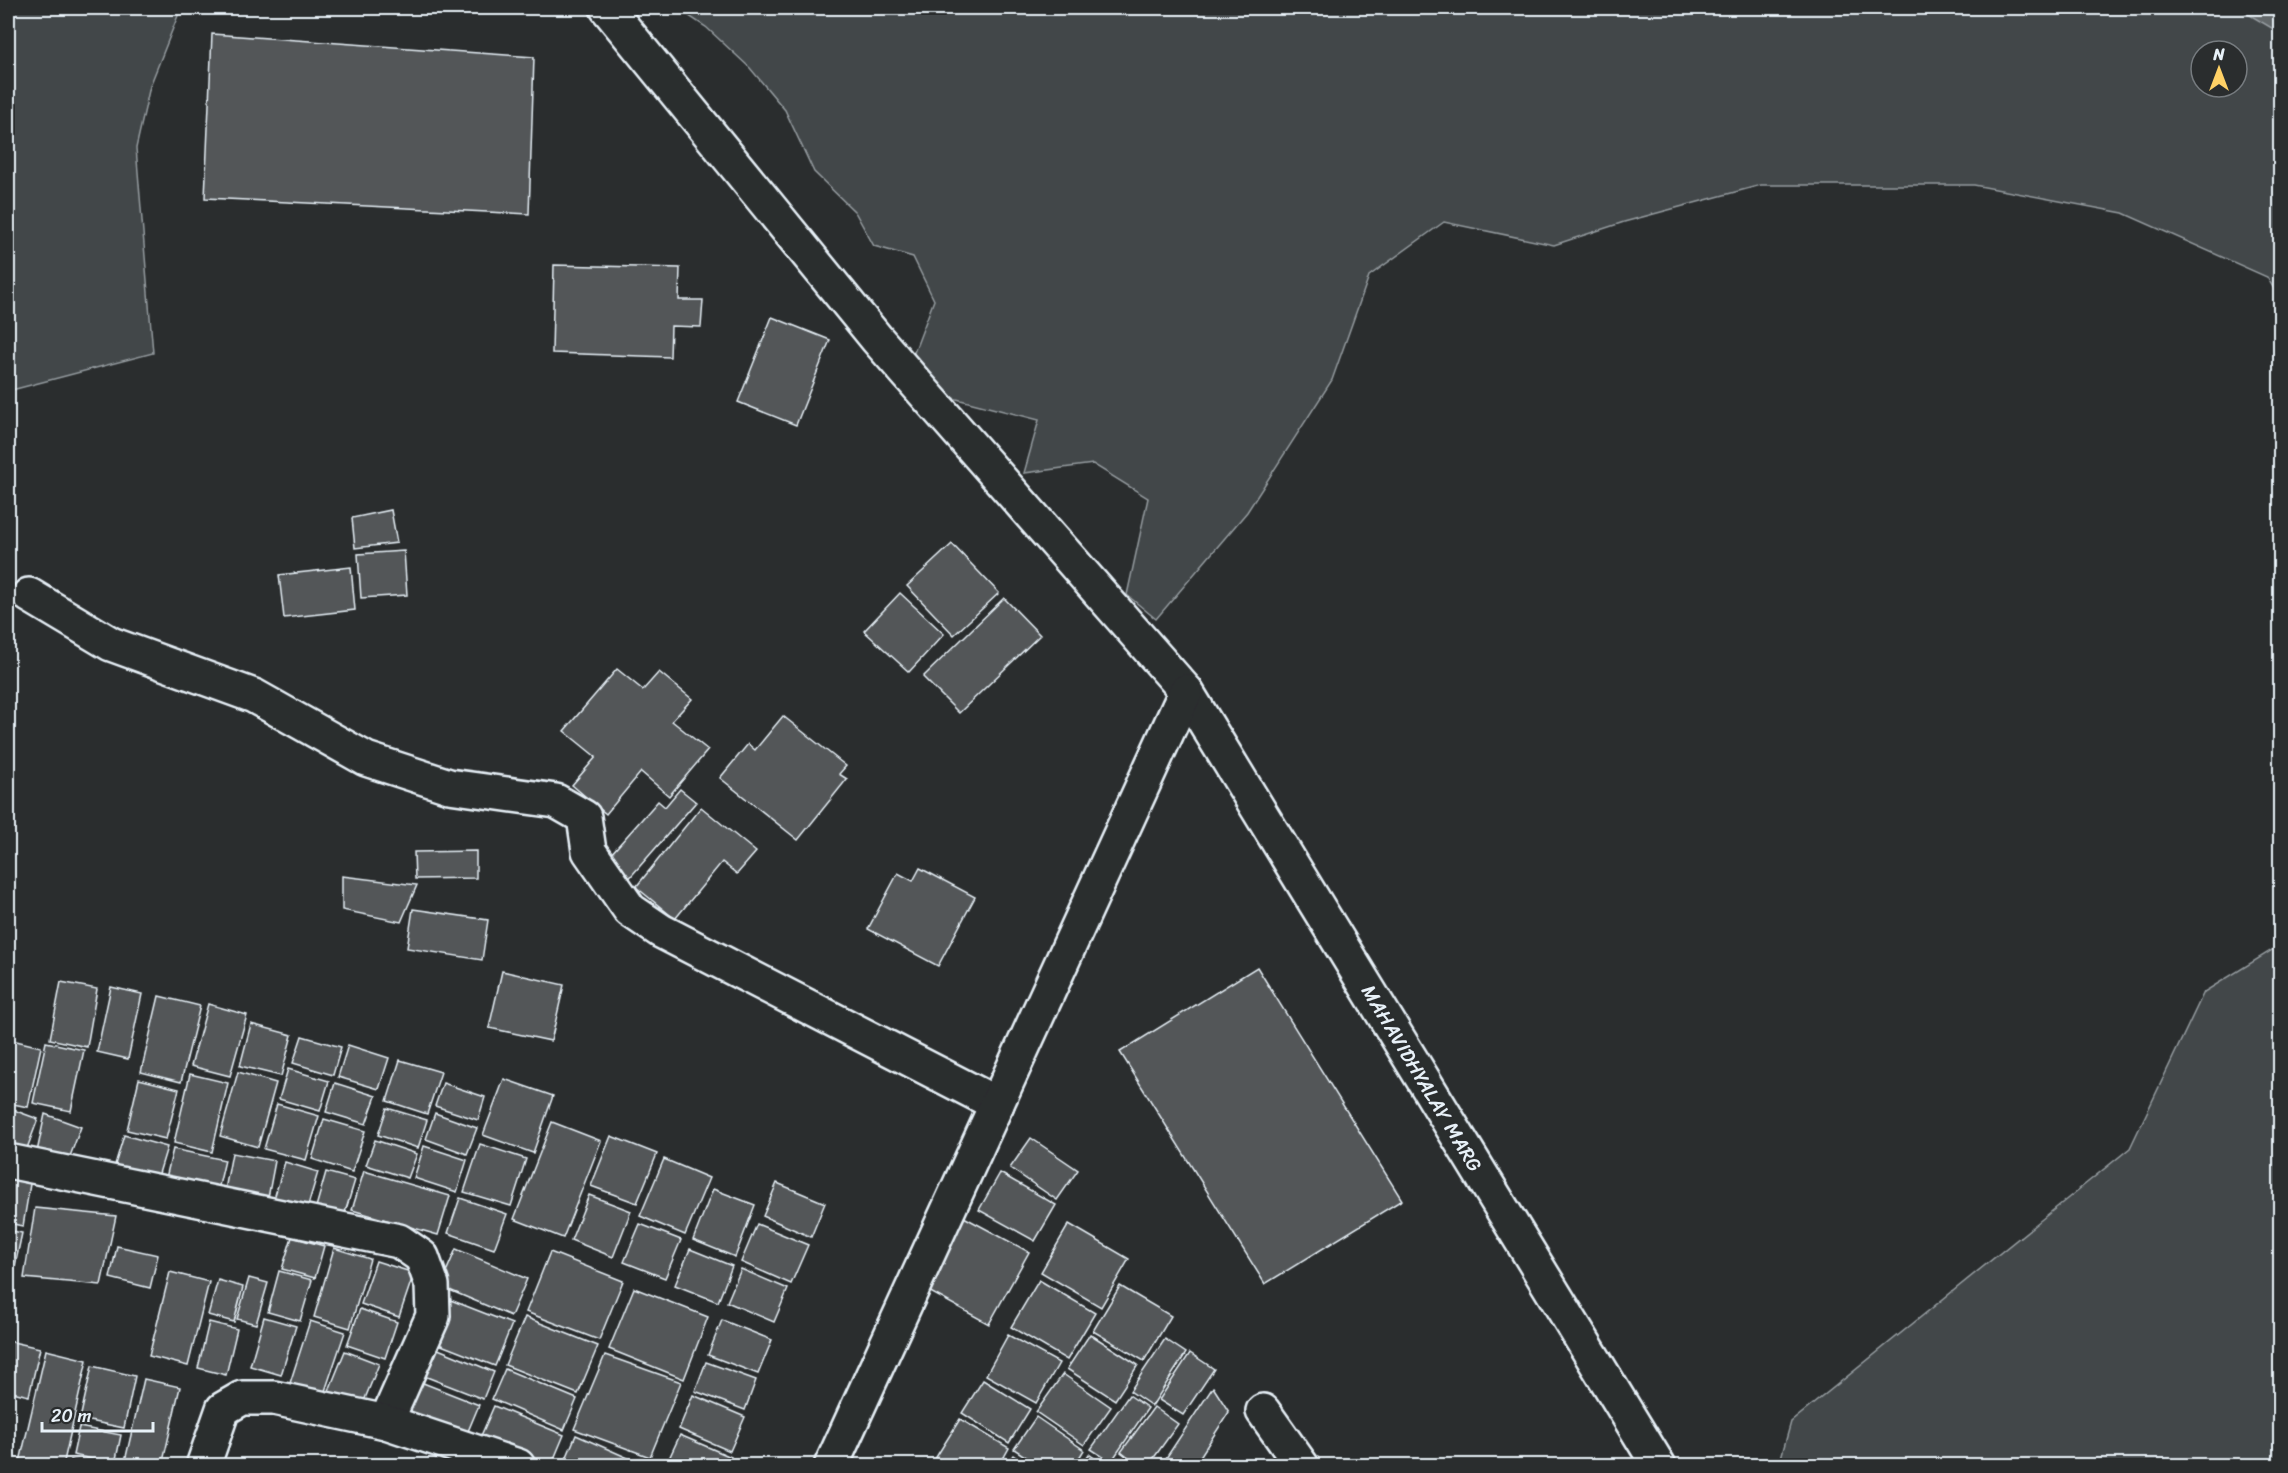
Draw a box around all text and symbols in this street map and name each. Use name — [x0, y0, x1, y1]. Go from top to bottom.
north arrow — [2189, 39, 2249, 99]
text: N — [2212, 40, 2225, 69]
street label: MAHAVIDHYALAY MARG — [1351, 978, 1492, 1179]
scale bar — [42, 1395, 153, 1433]
text: 20 m — [51, 1400, 91, 1432]

